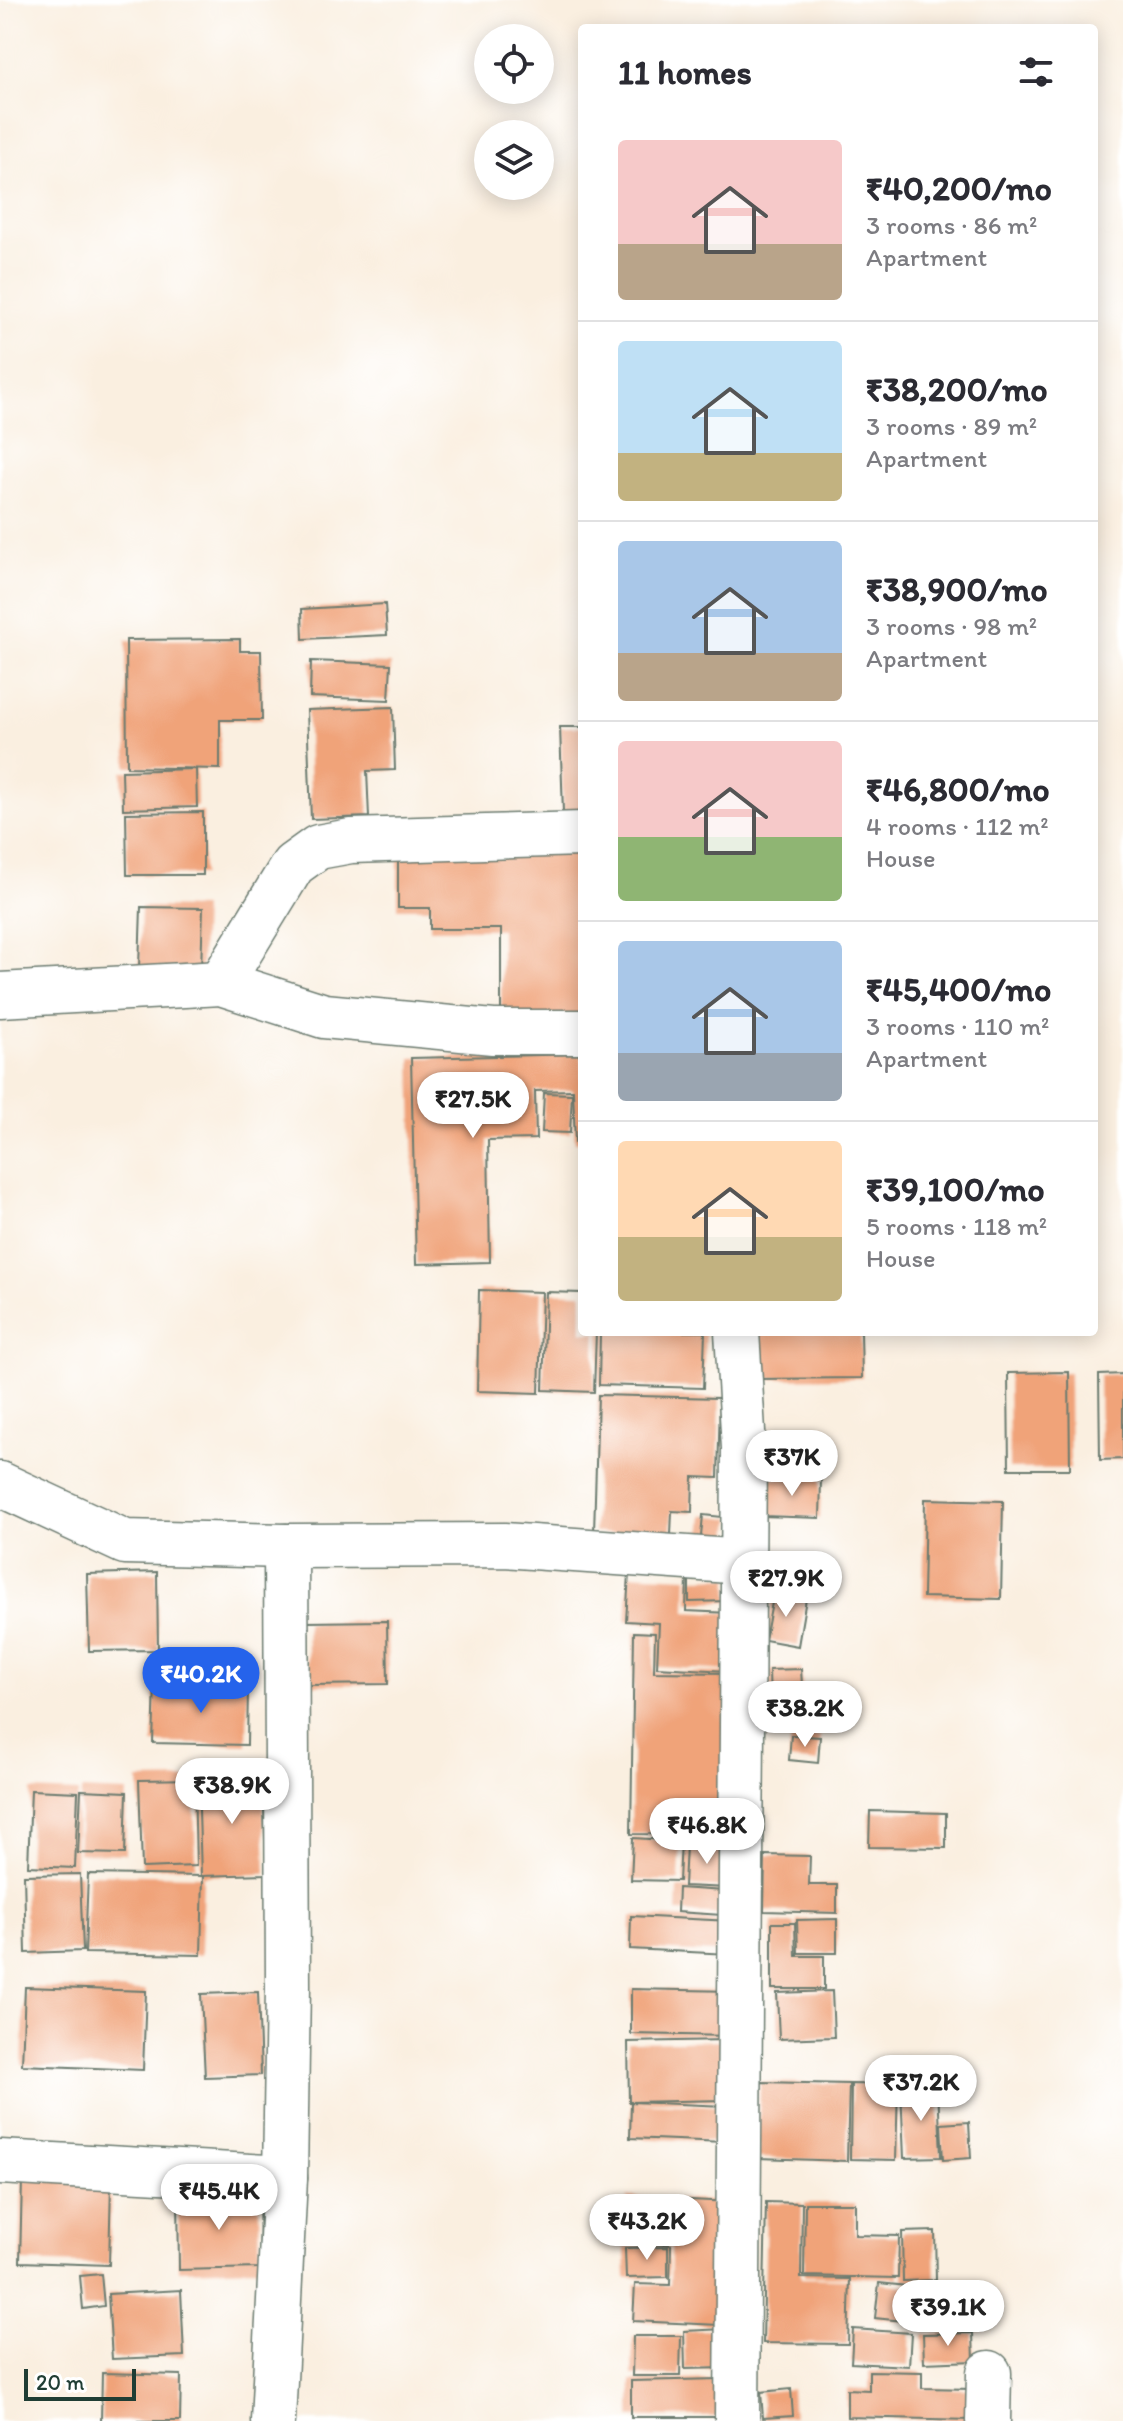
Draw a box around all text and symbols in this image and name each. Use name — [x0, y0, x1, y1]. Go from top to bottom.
map controls — [474, 24, 554, 200]
button: locate — [474, 24, 554, 104]
icon: filters — [1014, 50, 1058, 94]
text: 11 homes — [618, 52, 752, 93]
button: layers — [474, 120, 554, 200]
text: ₹40,200/mo — [866, 168, 1052, 209]
icon: home — [682, 172, 778, 268]
text: 3 rooms · 86 m² — [866, 209, 1037, 241]
text: Apartment — [866, 241, 987, 273]
text: ₹38,200/mo — [866, 369, 1048, 410]
icon: home — [682, 373, 778, 469]
text: 3 rooms · 89 m² — [866, 410, 1037, 442]
text: Apartment — [866, 442, 987, 474]
text: ₹38,900/mo — [866, 569, 1048, 610]
icon: home — [682, 573, 778, 669]
text: 3 rooms · 98 m² — [866, 610, 1037, 642]
text: Apartment — [866, 642, 987, 674]
text: ₹46,800/mo — [866, 769, 1050, 810]
icon: home — [682, 773, 778, 869]
text: 4 rooms · 112 m² — [866, 810, 1049, 842]
text: House — [866, 842, 936, 874]
text: ₹45,400/mo — [866, 969, 1051, 1010]
icon: home — [682, 973, 778, 1069]
text: 3 rooms · 110 m² — [866, 1010, 1049, 1042]
text: Apartment — [866, 1042, 987, 1074]
pin: ₹27.5K — [408, 1072, 538, 1140]
text: ₹27.5K — [435, 1082, 511, 1114]
text: ₹39,100/mo — [866, 1169, 1045, 1210]
icon: home — [682, 1173, 778, 1269]
text: 5 rooms · 118 m² — [866, 1210, 1047, 1242]
text: House — [866, 1242, 936, 1274]
pin: ₹37K — [745, 1430, 839, 1498]
text: ₹37K — [764, 1440, 820, 1472]
pin: ₹27.9K — [721, 1551, 851, 1619]
text: ₹27.9K — [748, 1561, 824, 1593]
pin: ₹40.2K — [136, 1647, 266, 1715]
text: ₹40.2K — [160, 1657, 242, 1689]
pin: ₹38.2K — [740, 1681, 870, 1749]
text: ₹38.2K — [766, 1691, 844, 1723]
pin: ₹38.9K — [167, 1758, 297, 1826]
text: ₹38.9K — [193, 1768, 271, 1800]
pin: ₹46.8K — [642, 1798, 772, 1866]
text: ₹46.8K — [667, 1808, 747, 1840]
pin: ₹37.2K — [856, 2055, 986, 2123]
text: ₹37.2K — [883, 2065, 959, 2097]
pin: ₹45.4K — [154, 2164, 284, 2232]
text: ₹45.4K — [179, 2174, 259, 2206]
pin: ₹43.2K — [582, 2194, 712, 2262]
text: ₹43.2K — [607, 2204, 687, 2236]
pin: ₹39.1K — [883, 2280, 1013, 2348]
text: ₹39.1K — [910, 2290, 986, 2322]
scale bar — [24, 2365, 136, 2401]
text: 20 m — [36, 2369, 85, 2396]

